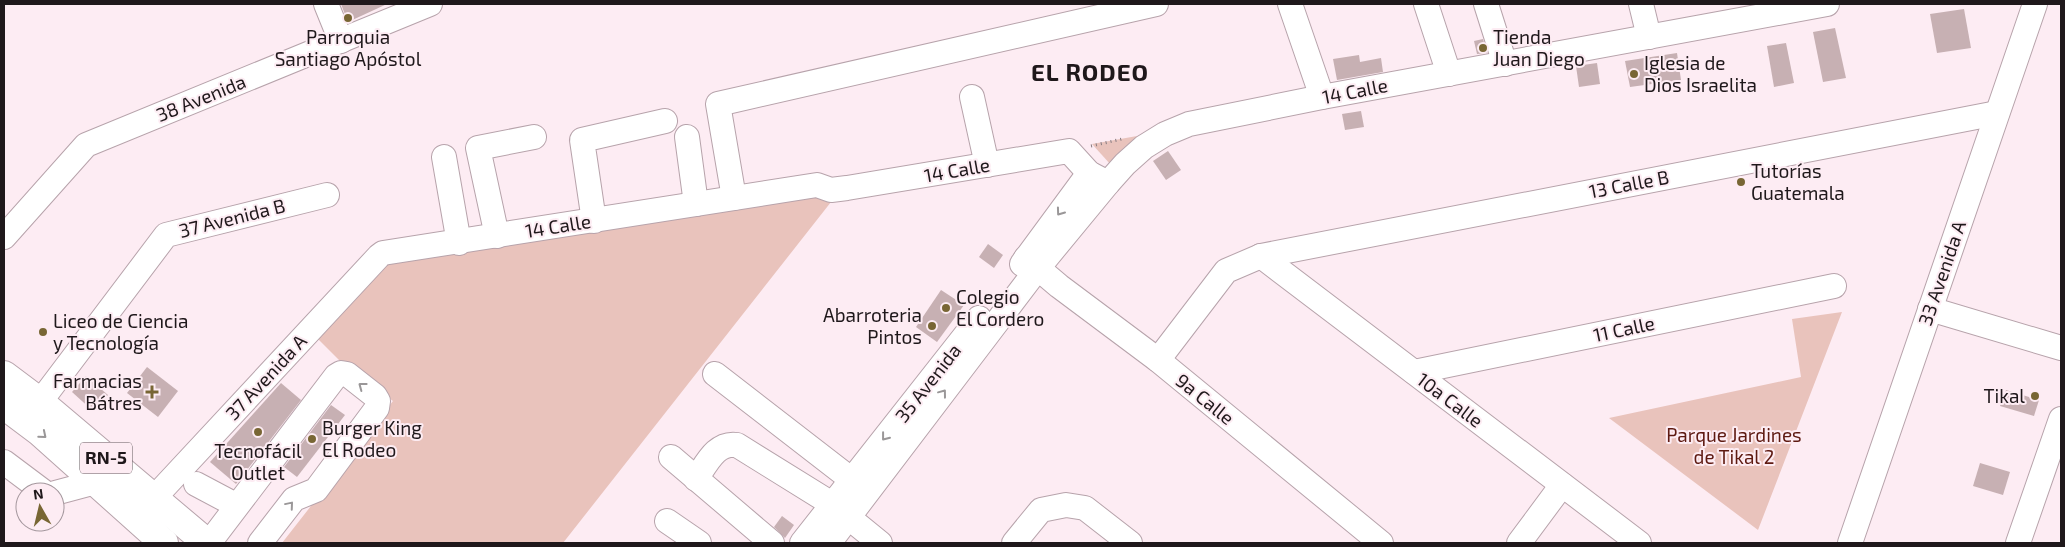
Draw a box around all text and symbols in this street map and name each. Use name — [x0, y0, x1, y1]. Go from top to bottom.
marker: Parroquia Santiago Apóstol — [342, 12, 354, 24]
place label: Parroquia Santiago Apóstol — [275, 25, 422, 70]
place label: Tienda Juan Diego — [1493, 25, 1585, 70]
marker: Tienda Juan Diego — [1477, 42, 1489, 54]
place label: Iglesia de Dios Israelita — [1644, 51, 1757, 96]
district label: EL RODEO — [1031, 57, 1149, 86]
marker: Iglesia de Dios Israelita — [1628, 68, 1640, 80]
street label: 38 Avenida — [153, 69, 249, 126]
street label: 14 Calle — [1320, 73, 1390, 108]
street label: 14 Calle — [922, 152, 992, 187]
place label: Tutorías Guatemala — [1751, 159, 1845, 204]
street label: 13 Calle B — [1587, 164, 1671, 203]
marker: Tutorías Guatemala — [1735, 176, 1747, 188]
street label: 37 Avenida B — [176, 193, 287, 242]
one-way arrow — [1057, 206, 1066, 216]
street label: 14 Calle — [523, 209, 592, 242]
street label: 33 Avenida A — [1913, 217, 1970, 328]
place label: Colegio El Cordero — [956, 285, 1044, 330]
marker: Colegio El Cordero — [940, 302, 952, 314]
place label: Abarroteria Pintos — [823, 303, 922, 348]
place label: Liceo de Ciencia y Tecnología — [53, 309, 188, 354]
street label: 11 Calle — [1591, 311, 1657, 346]
marker: Abarroteria Pintos — [926, 320, 938, 332]
marker: Liceo de Ciencia y Tecnología — [37, 326, 49, 338]
street label: 37 Avenida A — [220, 329, 311, 424]
street label: 35 Avenida — [890, 339, 965, 426]
street label: 10a Calle — [1413, 367, 1488, 432]
street label: 9a Calle — [1172, 368, 1239, 429]
place label: Farmacias Bátres — [53, 369, 142, 414]
one-way arrow — [359, 383, 368, 391]
place label: Tikal — [1984, 384, 2025, 407]
marker: Farmacias Bátres — [146, 386, 158, 398]
one-way arrow — [937, 389, 946, 399]
marker: Tikal — [2029, 390, 2041, 402]
place label: Burger King El Rodeo — [322, 416, 422, 461]
park label: Parque Jardines de Tikal 2 — [1666, 423, 1802, 468]
marker: Tecnofácil Outlet — [252, 426, 264, 438]
one-way arrow — [37, 429, 46, 438]
one-way arrow — [883, 431, 891, 440]
marker: Burger King El Rodeo — [306, 433, 318, 445]
place label: Tecnofácil Outlet — [214, 439, 302, 484]
road number: RN-5 — [80, 442, 132, 473]
north arrow — [15, 482, 65, 532]
text: N — [32, 485, 44, 503]
one-way arrow — [284, 501, 293, 510]

